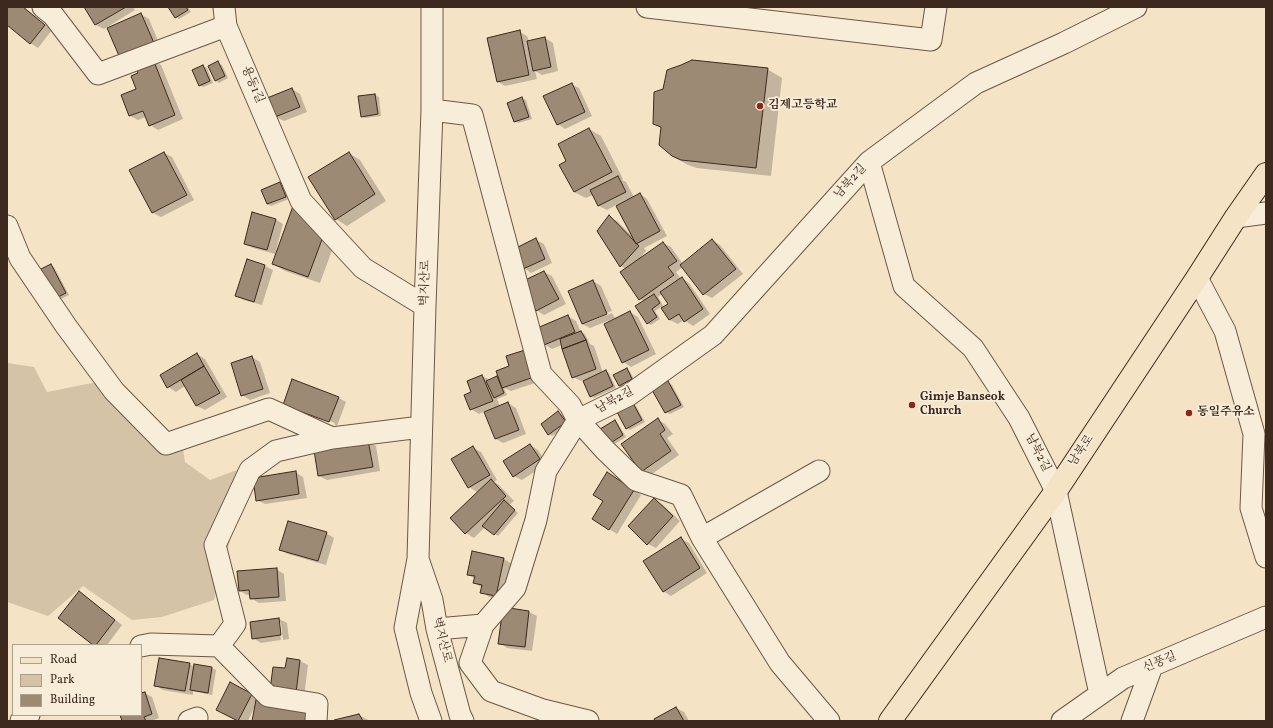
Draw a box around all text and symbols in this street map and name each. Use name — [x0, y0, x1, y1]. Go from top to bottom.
street label: 용동1길 — [238, 64, 266, 106]
place label: 김제고등학교 — [768, 99, 838, 113]
marker: 김제고등학교 — [755, 101, 765, 111]
street label: 남북2길 — [832, 162, 870, 202]
street label: 벽지산로 — [418, 260, 434, 306]
street label: 남북2길 — [593, 385, 637, 417]
place label: Gimje Banseok Church — [920, 391, 1005, 419]
marker: Gimje Banseok Church — [907, 400, 917, 410]
place label: 동일주유소 — [1197, 406, 1255, 420]
marker: 동일주유소 — [1184, 408, 1194, 418]
street label: 남북2길 — [1021, 431, 1053, 475]
street label: 남북로 — [1066, 433, 1098, 469]
street label: 벽지산로 — [428, 616, 454, 664]
legend — [12, 644, 142, 716]
street label: 신풍길 — [1141, 650, 1179, 676]
text: Road — [50, 652, 77, 668]
text: Park — [50, 672, 75, 688]
text: Building — [50, 692, 95, 708]

